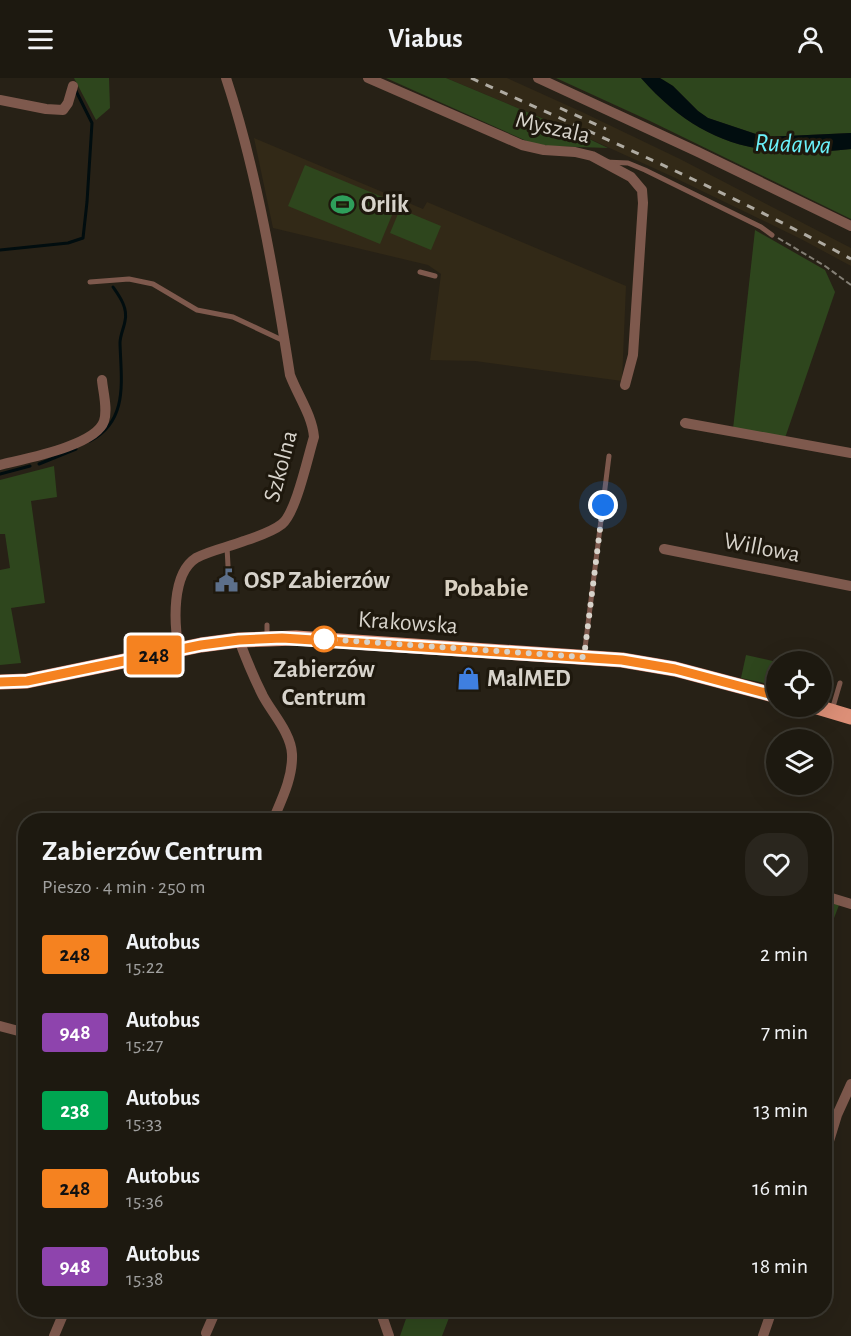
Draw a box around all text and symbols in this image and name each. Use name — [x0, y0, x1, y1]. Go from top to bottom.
icon: menu — [24, 23, 57, 56]
icon: person — [794, 23, 827, 56]
text: Viabus — [388, 25, 463, 52]
street label: Myszala — [513, 108, 592, 148]
water label: Rudawa — [754, 130, 832, 158]
sports icon: Orlik — [330, 191, 356, 217]
place label: Orlik — [361, 193, 409, 217]
street label: Szkolna — [260, 428, 302, 505]
your location — [588, 490, 618, 520]
street label: Willowa — [722, 529, 802, 567]
public building icon: OSP Zabierzów — [213, 567, 239, 593]
place label: OSP Zabierzów — [244, 569, 390, 593]
district label: Pobabie — [443, 575, 529, 601]
street label: Krakowska — [357, 608, 459, 638]
marker: Zabierzów Centrum — [311, 626, 337, 652]
line badge: 248 — [120, 636, 189, 674]
text: 248 — [139, 645, 169, 666]
map controls — [766, 651, 832, 795]
button: locate — [766, 651, 832, 717]
place label: Zabierzów Centrum — [273, 658, 375, 710]
shop icon: MalMED — [456, 665, 482, 691]
place label: MalMED — [487, 667, 571, 691]
button: layers — [766, 729, 832, 795]
button: heart — [745, 833, 808, 896]
text: Zabierzów Centrum — [42, 838, 263, 866]
text: Pieszo · 4 min · 250 m — [42, 877, 205, 897]
text: Autobus — [126, 931, 200, 953]
text: 2 min — [760, 943, 808, 965]
text: 248 — [60, 944, 90, 965]
text: 15:22 — [126, 957, 164, 977]
text: Autobus — [126, 1009, 200, 1031]
text: 7 min — [761, 1021, 808, 1043]
text: 948 — [59, 1022, 91, 1043]
text: 15:27 — [126, 1035, 163, 1055]
text: Autobus — [126, 1087, 200, 1109]
text: 13 min — [753, 1099, 808, 1121]
text: 238 — [60, 1100, 90, 1121]
text: 15:33 — [126, 1113, 162, 1133]
text: Autobus — [126, 1165, 200, 1187]
text: 16 min — [752, 1177, 808, 1199]
text: 248 — [60, 1178, 90, 1199]
text: 15:36 — [126, 1191, 163, 1211]
text: Autobus — [126, 1243, 200, 1265]
text: 18 min — [752, 1255, 808, 1277]
text: 948 — [59, 1256, 91, 1277]
text: 15:38 — [126, 1269, 164, 1289]

